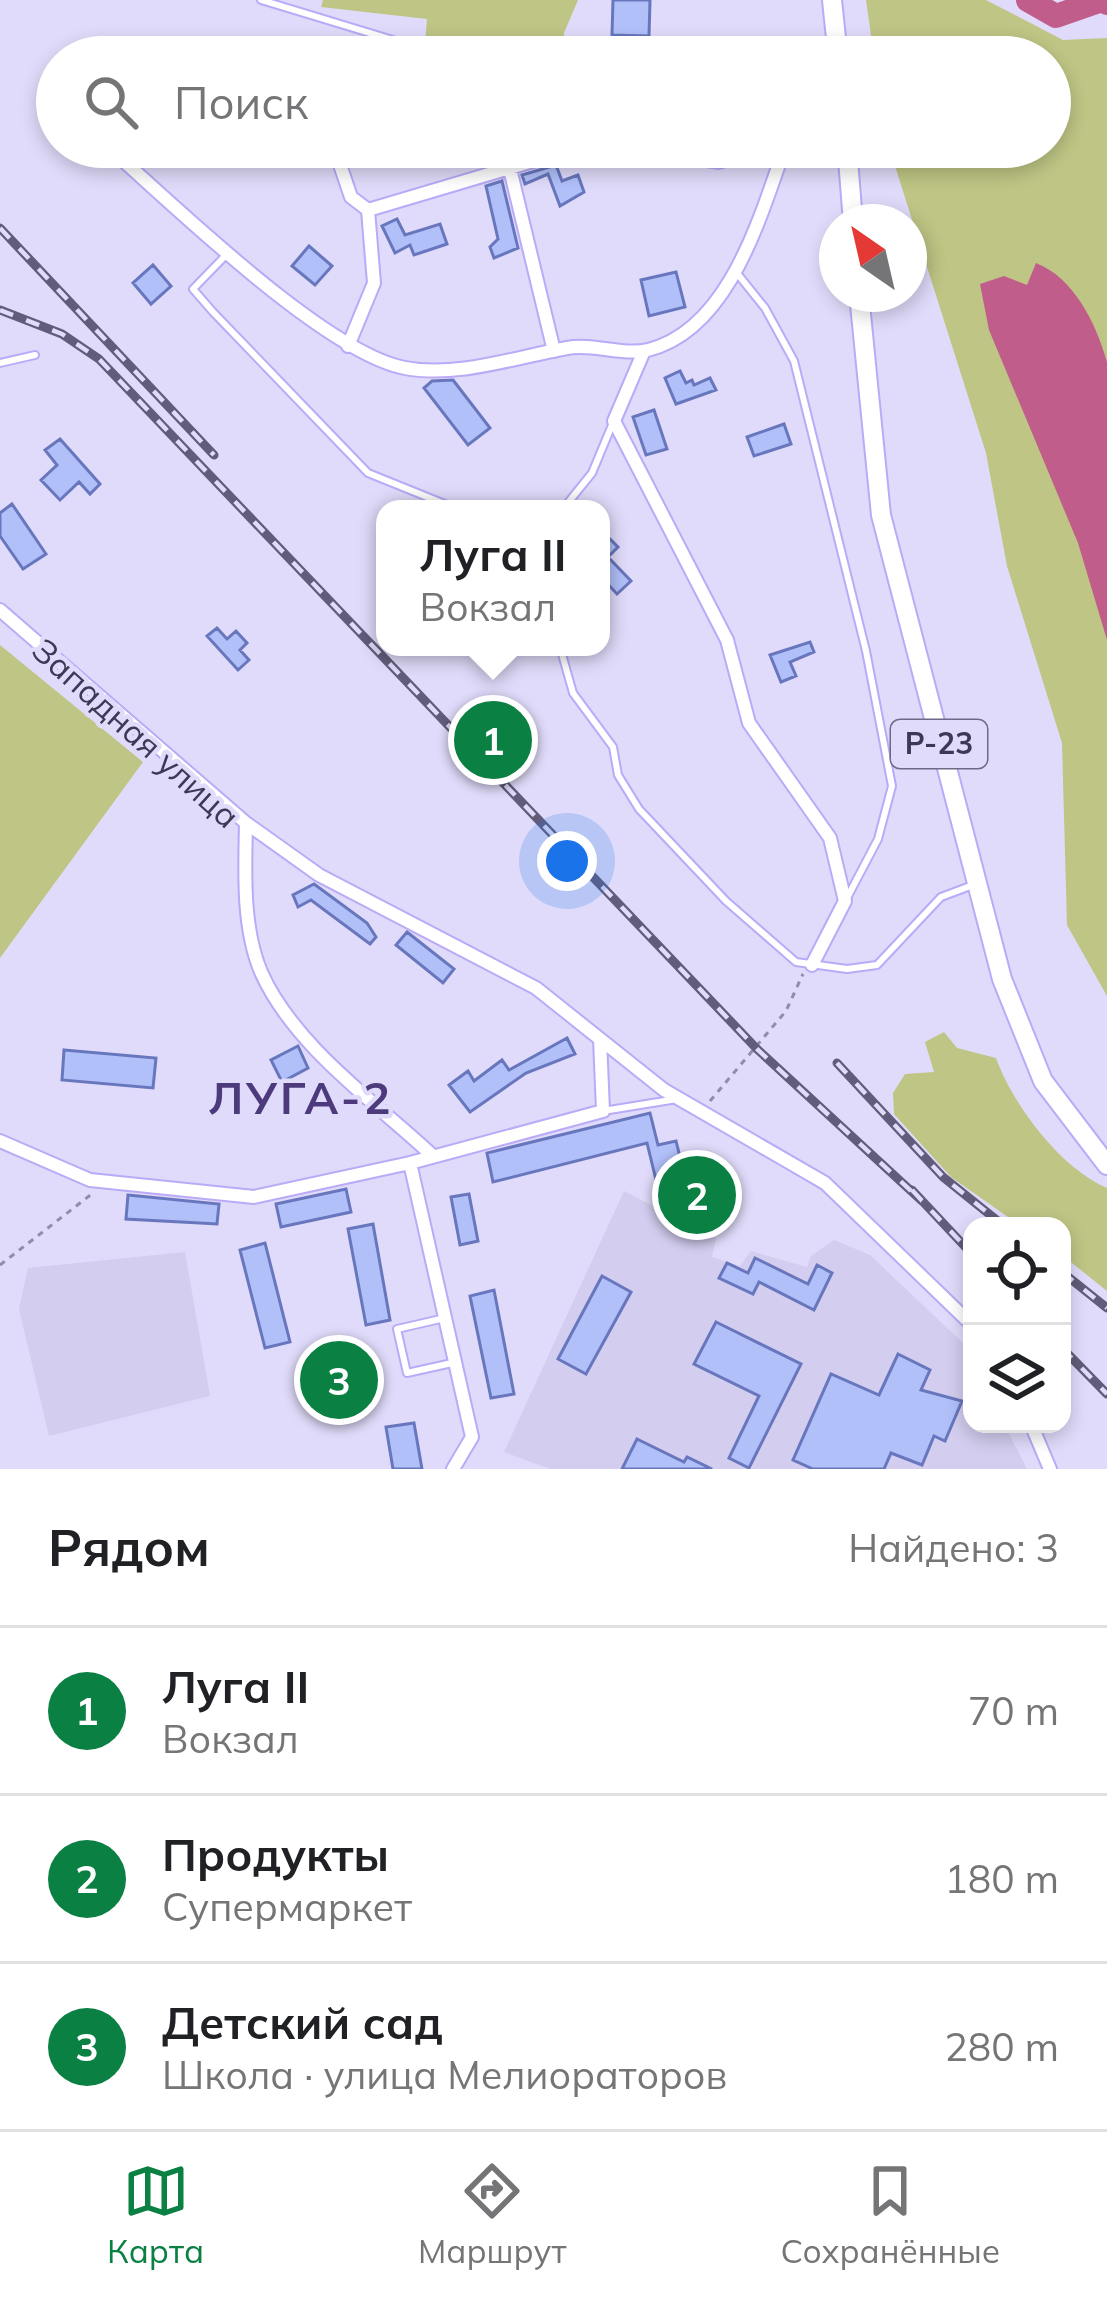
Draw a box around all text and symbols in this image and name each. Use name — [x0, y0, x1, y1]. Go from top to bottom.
search box — [36, 36, 1071, 168]
icon: search — [78, 69, 144, 135]
text: Поиск — [174, 74, 308, 130]
north arrow — [819, 204, 927, 312]
popup — [376, 500, 610, 656]
text: Луга II — [419, 526, 567, 582]
text: Вокзал — [419, 582, 556, 631]
street label: Западная улица — [24, 629, 248, 836]
pin: 1 — [454, 695, 532, 785]
road number: Р-23 — [891, 720, 987, 768]
your location — [537, 831, 597, 891]
district label: ЛУГА-2 — [209, 1069, 393, 1125]
pin: 2 — [658, 1150, 736, 1240]
map controls — [963, 1217, 1071, 1433]
button: locate — [963, 1217, 1071, 1325]
button: layers — [963, 1325, 1071, 1433]
pin: 3 — [300, 1335, 378, 1425]
text: Рядом — [48, 1515, 210, 1579]
text: Найдено: 3 — [848, 1523, 1059, 1572]
text: Луга II — [162, 1658, 309, 1714]
text: 1 — [75, 1686, 99, 1735]
text: 70 m — [968, 1686, 1059, 1735]
text: Вокзал — [162, 1714, 299, 1763]
text: Продукты — [162, 1826, 389, 1882]
text: 2 — [75, 1854, 99, 1903]
text: 180 m — [944, 1854, 1059, 1903]
text: Супермаркет — [162, 1882, 412, 1931]
text: Детский сад — [162, 1994, 443, 2050]
text: 3 — [75, 2022, 99, 2071]
text: 280 m — [944, 2022, 1059, 2071]
text: Школа · улица Мелиораторов — [162, 2050, 727, 2099]
tab: Карта — [107, 2158, 204, 2271]
tab: Маршрут — [418, 2158, 566, 2271]
tab: Сохранённые — [780, 2158, 1000, 2271]

